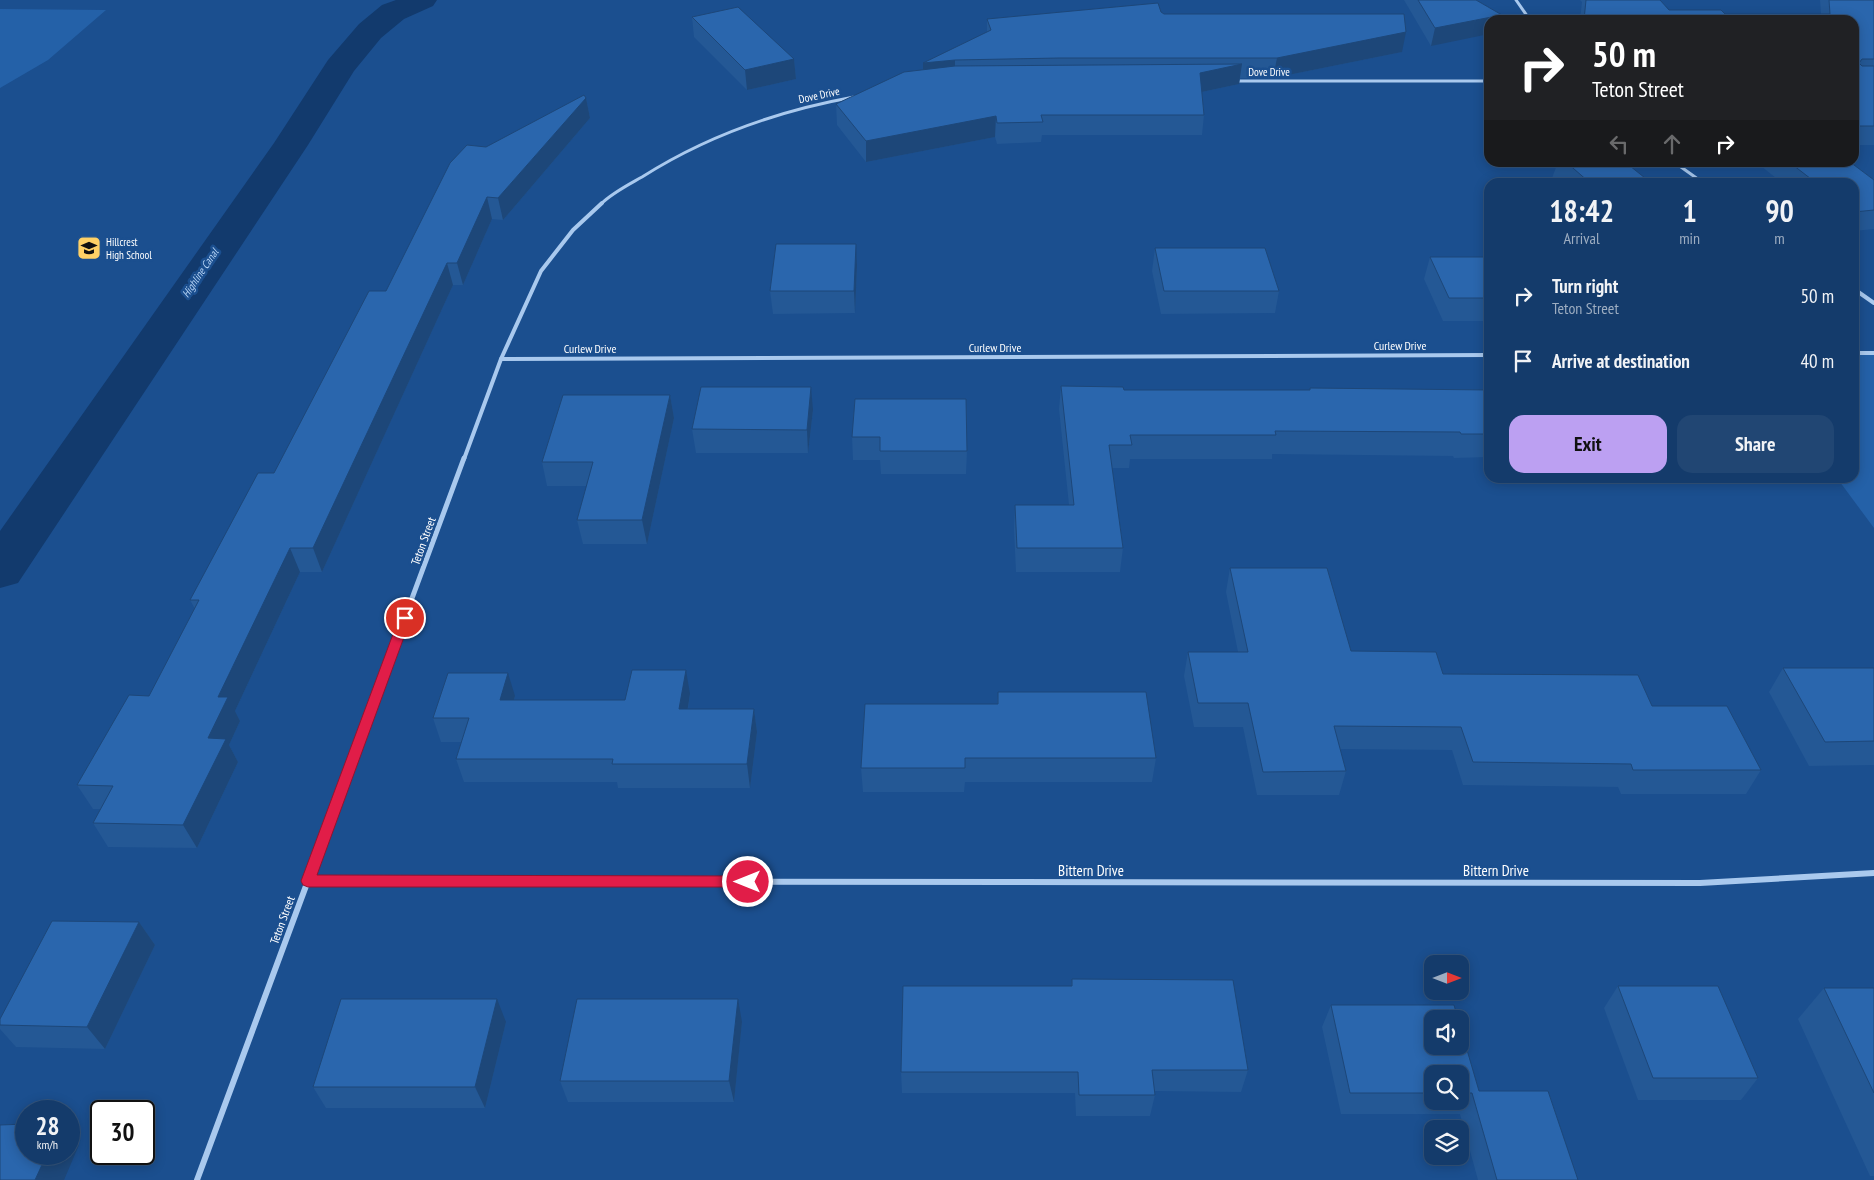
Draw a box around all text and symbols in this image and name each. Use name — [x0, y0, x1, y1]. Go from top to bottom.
text: 50 m — [1592, 31, 1656, 77]
icon: right — [1509, 35, 1574, 100]
street label: Dove Drive — [1248, 65, 1290, 79]
text: Teton Street — [1592, 75, 1684, 103]
street label: Dove Drive — [797, 84, 841, 106]
icon: left — [1605, 130, 1633, 158]
icon: ahead — [1658, 130, 1686, 158]
icon: right — [1711, 130, 1739, 158]
text: 18:42 — [1549, 191, 1614, 230]
text: 1 — [1682, 191, 1697, 230]
text: 90 — [1765, 191, 1794, 230]
text: Arrival — [1563, 228, 1600, 248]
text: min — [1679, 228, 1700, 248]
text: m — [1774, 228, 1785, 248]
school or university icon: Hillcrest High School — [76, 235, 102, 261]
place label: Hillcrest High School — [106, 235, 152, 262]
water label: Highline Canal — [179, 245, 222, 300]
text: Turn right — [1552, 274, 1618, 298]
icon: right — [1509, 282, 1537, 310]
text: 50 m — [1801, 284, 1834, 308]
text: Teton Street — [1552, 298, 1619, 318]
street label: Curlew Drive — [1374, 338, 1426, 353]
street label: Curlew Drive — [969, 340, 1021, 355]
street label: Curlew Drive — [564, 341, 616, 356]
icon: arrive — [1509, 347, 1537, 375]
text: Arrive at destination — [1552, 349, 1690, 373]
text: 40 m — [1801, 349, 1834, 373]
button: Exit — [1509, 415, 1667, 473]
button: Share — [1677, 415, 1834, 473]
street label: Teton Street — [407, 514, 439, 567]
pin — [384, 597, 426, 639]
icon: arrive — [391, 604, 419, 632]
position arrow — [721, 855, 773, 907]
street label: Bittern Drive — [1058, 861, 1124, 880]
street label: Bittern Drive — [1463, 861, 1529, 880]
street label: Teton Street — [266, 893, 298, 946]
north arrow — [1424, 955, 1469, 1000]
map controls — [1424, 955, 1469, 1165]
button: sound — [1424, 1010, 1469, 1055]
button: search — [1424, 1065, 1469, 1110]
speed limit sign: 30 — [90, 1100, 155, 1165]
text: 28 — [36, 1110, 59, 1142]
button: layers — [1424, 1120, 1469, 1165]
text: km/h — [37, 1137, 58, 1152]

